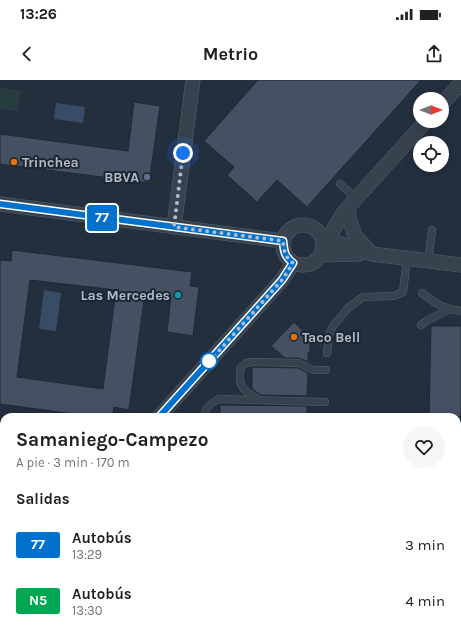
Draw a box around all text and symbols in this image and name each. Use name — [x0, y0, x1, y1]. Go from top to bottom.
text: 13:26 — [20, 5, 57, 23]
icon: back — [16, 43, 38, 65]
text: Metrio — [203, 43, 258, 65]
icon: share — [423, 43, 445, 65]
north arrow — [413, 92, 449, 128]
map controls — [413, 92, 449, 172]
button: locate — [413, 136, 449, 172]
your location — [173, 143, 193, 163]
place label: Trinchea — [22, 154, 79, 171]
marker: Trinchea — [9, 157, 19, 167]
place label: BBVA — [104, 169, 139, 186]
marker: BBVA — [142, 172, 152, 182]
line badge: 77 — [84, 205, 120, 231]
text: 77 — [95, 209, 109, 226]
place label: Las Mercedes — [81, 287, 170, 304]
marker: Las Mercedes — [173, 290, 183, 300]
place label: Taco Bell — [302, 329, 360, 346]
marker: Taco Bell — [289, 332, 299, 342]
unlabelled marker — [200, 352, 218, 370]
button: heart — [403, 426, 445, 468]
text: Samaniego-Campezo — [16, 429, 208, 451]
text: A pie · 3 min · 170 m — [16, 455, 130, 470]
text: Salidas — [16, 490, 70, 508]
text: Autobús — [72, 529, 132, 547]
text: 77 — [31, 536, 45, 553]
text: 3 min — [405, 536, 445, 554]
text: 13:29 — [72, 547, 102, 562]
text: Autobús — [72, 585, 132, 603]
text: N5 — [29, 592, 47, 609]
text: 4 min — [406, 592, 445, 610]
text: 13:30 — [72, 603, 102, 618]

